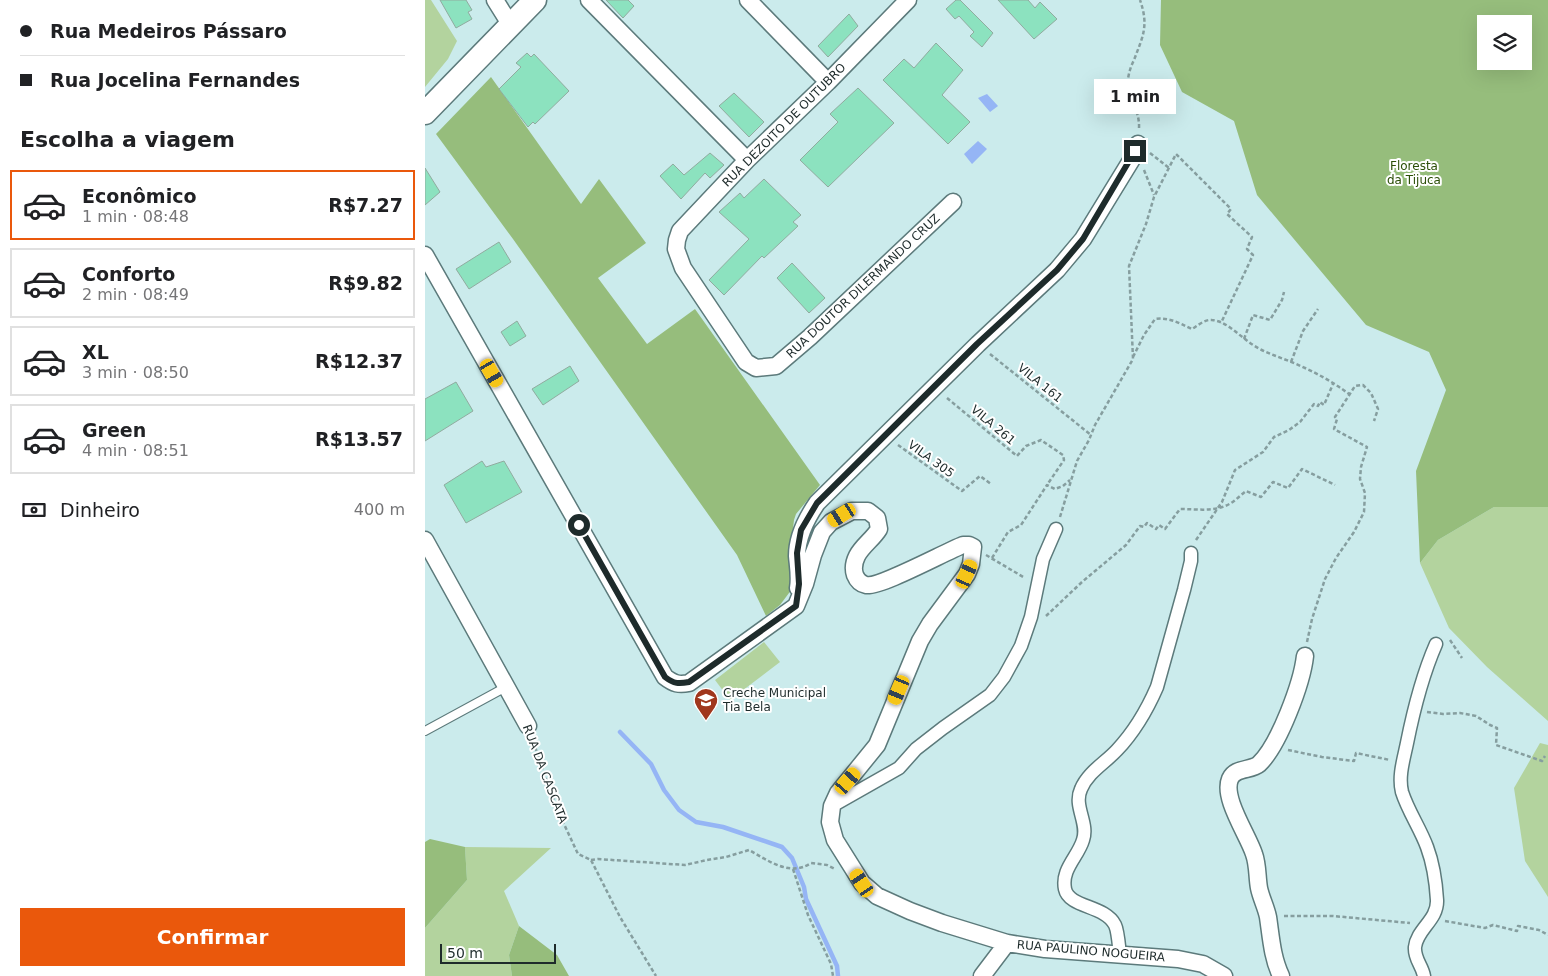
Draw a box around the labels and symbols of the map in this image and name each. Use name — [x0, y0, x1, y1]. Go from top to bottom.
street label: RUA DEZOITO DE OUTUBRO — [719, 60, 849, 190]
callout: 1 min — [1094, 78, 1176, 114]
route end — [1124, 140, 1146, 162]
park label: Floresta da Tijuca — [1387, 159, 1441, 187]
street label: RUA DOUTOR DILERMANDO CRUZ — [783, 211, 943, 361]
car — [478, 356, 505, 390]
street label: VILA 161 — [1015, 361, 1065, 405]
street label: VILA 261 — [968, 402, 1018, 448]
street label: VILA 305 — [905, 438, 957, 480]
car — [825, 501, 858, 529]
route start — [568, 514, 590, 536]
car — [954, 557, 979, 591]
car — [886, 673, 911, 707]
place label: Creche Municipal Tia Bela — [722, 686, 826, 714]
school or university icon: Creche Municipal Tia Bela — [693, 687, 719, 721]
street label: RUA DA CASCATA — [520, 723, 571, 826]
car — [832, 765, 863, 797]
car — [847, 866, 876, 900]
street label: RUA PAULINO NOGUEIRA — [1016, 938, 1166, 965]
scale bar — [440, 941, 556, 964]

